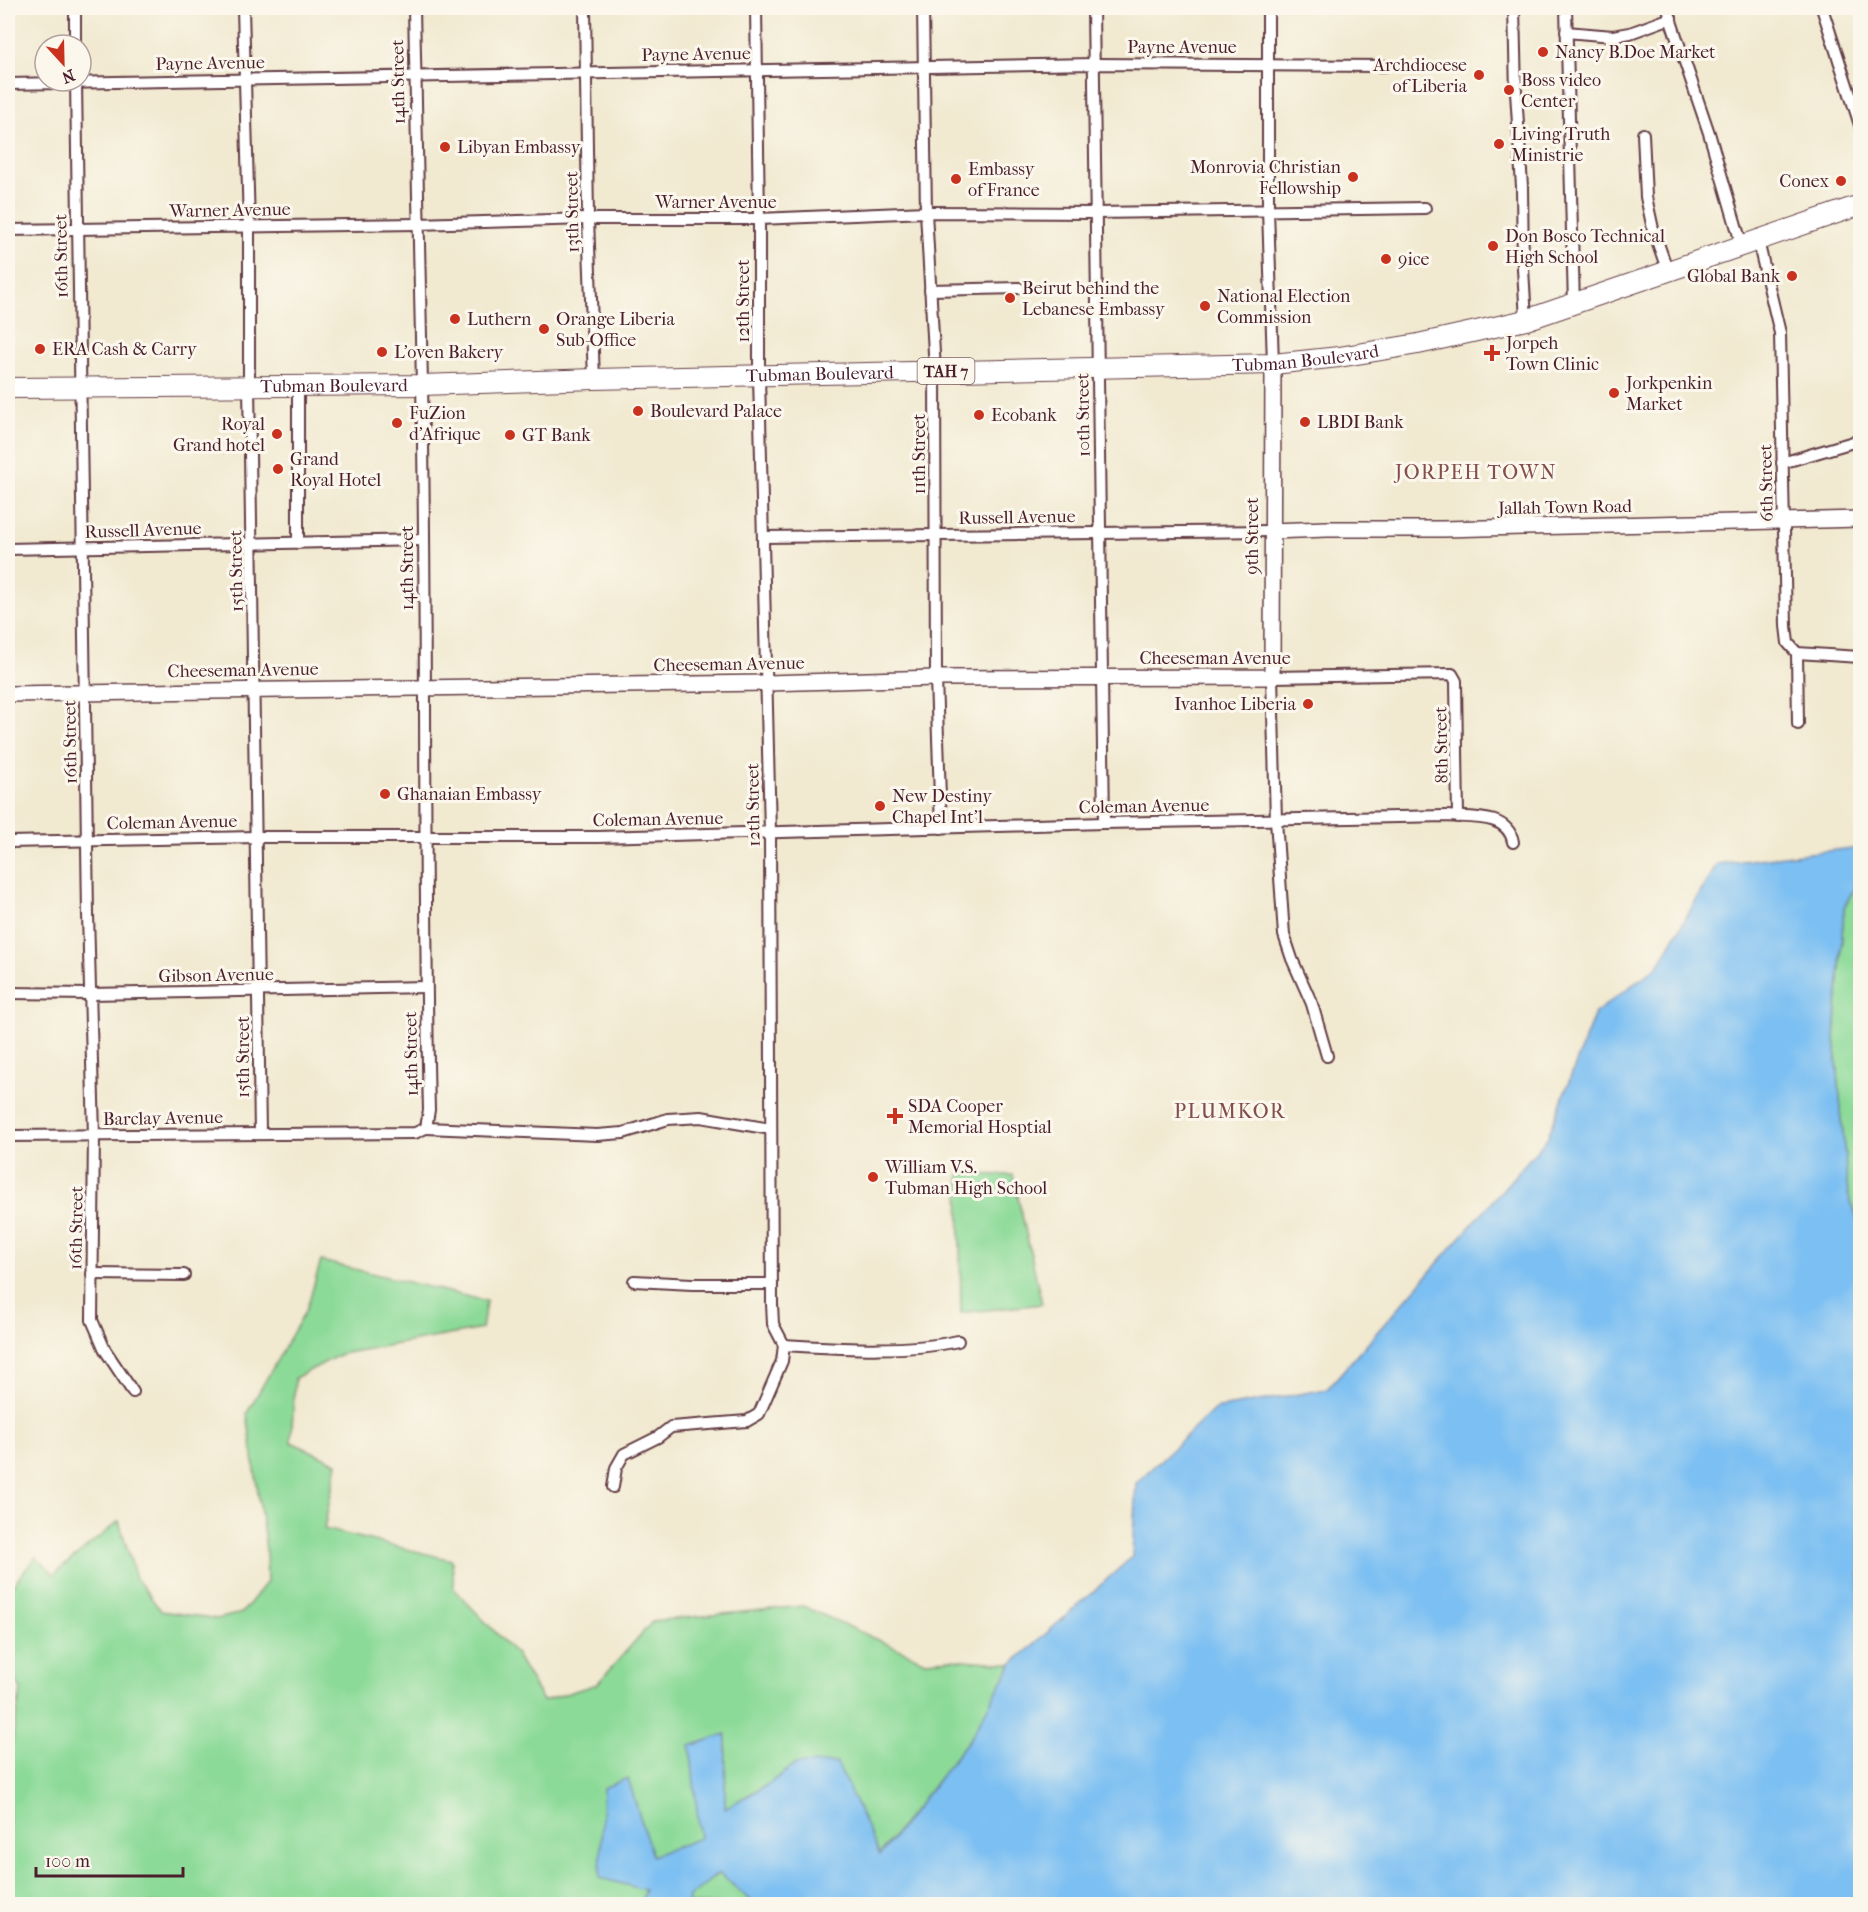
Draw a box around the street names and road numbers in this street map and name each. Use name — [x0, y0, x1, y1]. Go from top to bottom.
street label: Payne Avenue — [1127, 37, 1237, 58]
street label: 14th Street — [387, 39, 410, 125]
street label: Payne Avenue — [641, 43, 751, 66]
street label: Payne Avenue — [155, 52, 265, 75]
street label: 13th Street — [561, 170, 584, 253]
street label: Warner Avenue — [654, 192, 777, 213]
street label: Warner Avenue — [168, 199, 291, 222]
street label: 16th Street — [50, 213, 73, 298]
street label: 12th Street — [733, 259, 754, 343]
street label: Tubman Boulevard — [1232, 341, 1381, 376]
road number: TAH 7 — [918, 358, 974, 384]
street label: Tubman Boulevard — [746, 362, 894, 387]
street label: 10th Street — [1072, 372, 1095, 457]
street label: Tubman Boulevard — [260, 375, 408, 397]
street label: 11th Street — [909, 413, 930, 494]
street label: 6th Street — [1755, 443, 1778, 522]
street label: Jallah Town Road — [1496, 496, 1632, 519]
street label: 9th Street — [1242, 497, 1263, 575]
street label: Russell Avenue — [958, 506, 1076, 529]
street label: Russell Avenue — [84, 518, 202, 543]
street label: 14th Street — [397, 525, 418, 610]
street label: 15th Street — [225, 529, 248, 612]
street label: Cheeseman Avenue — [1139, 648, 1291, 669]
street label: Cheeseman Avenue — [653, 653, 805, 676]
street label: Cheeseman Avenue — [167, 659, 319, 682]
street label: 16th Street — [59, 699, 82, 784]
street label: 8th Street — [1430, 706, 1453, 784]
street label: 12th Street — [742, 762, 765, 847]
street label: Coleman Avenue — [1079, 795, 1210, 818]
street label: Coleman Avenue — [593, 808, 724, 831]
street label: Coleman Avenue — [107, 811, 238, 834]
street label: Gibson Avenue — [158, 964, 274, 987]
street label: 14th Street — [400, 1011, 423, 1097]
street label: 15th Street — [233, 1015, 254, 1098]
street label: Barclay Avenue — [103, 1107, 223, 1130]
street label: 16th Street — [65, 1185, 88, 1270]

